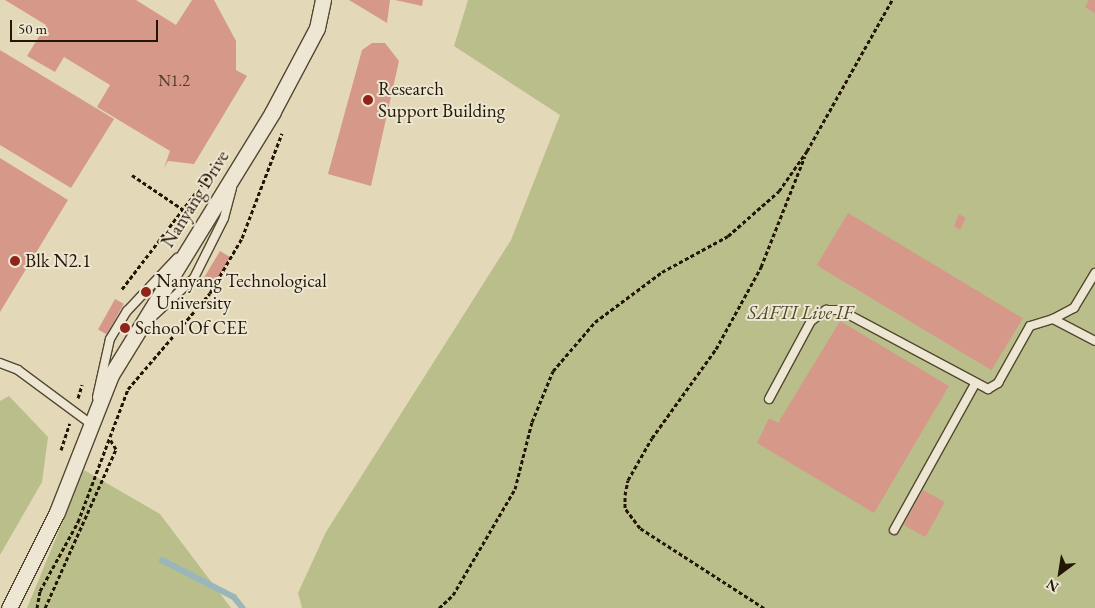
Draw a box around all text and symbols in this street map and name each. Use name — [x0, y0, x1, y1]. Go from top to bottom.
scale bar — [12, 10, 160, 42]
text: 50 m — [18, 19, 47, 38]
house number: N1.2 — [158, 71, 190, 91]
place label: Research Support Building — [378, 78, 505, 122]
marker: Research Support Building — [362, 94, 374, 106]
street label: Nanyang Drive — [156, 146, 234, 252]
place label: Blk N2.1 — [25, 250, 91, 272]
marker: Blk N2.1 — [9, 255, 21, 267]
place label: Nanyang Technological University — [156, 270, 327, 314]
marker: Nanyang Technological University — [140, 286, 152, 298]
park label: SAFTI Live IF — [748, 302, 852, 324]
place label: School Of CEE — [135, 317, 247, 339]
marker: School Of CEE — [119, 322, 131, 334]
north arrow — [1035, 548, 1085, 598]
text: N — [1043, 575, 1062, 596]

